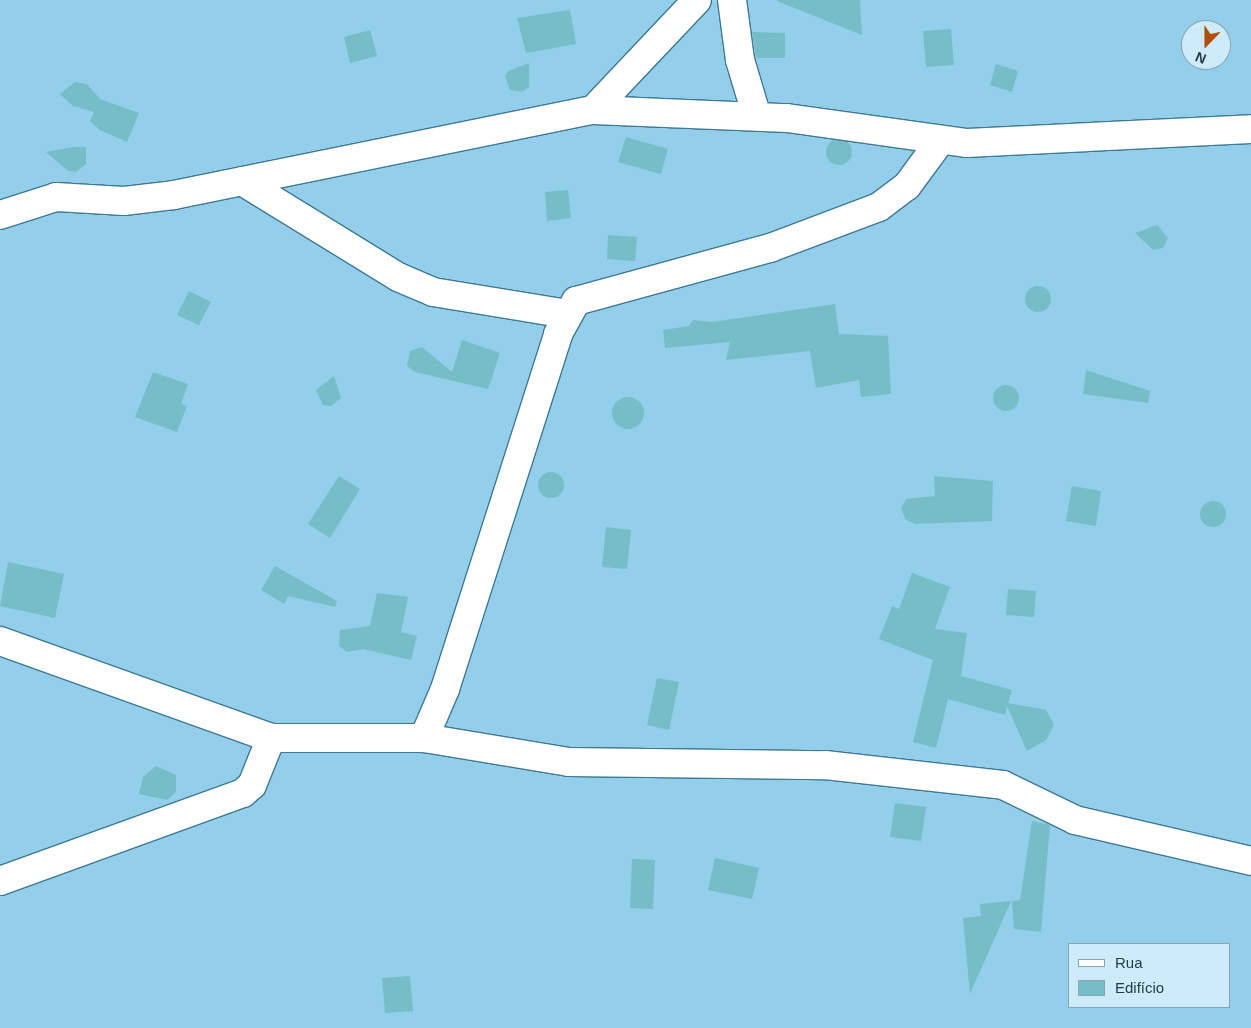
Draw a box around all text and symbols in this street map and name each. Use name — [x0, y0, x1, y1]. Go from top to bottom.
north arrow — [1181, 20, 1231, 70]
text: N — [1193, 49, 1208, 67]
legend — [1068, 943, 1231, 1008]
text: Rua — [1115, 954, 1143, 971]
text: Edifício — [1115, 979, 1164, 996]

